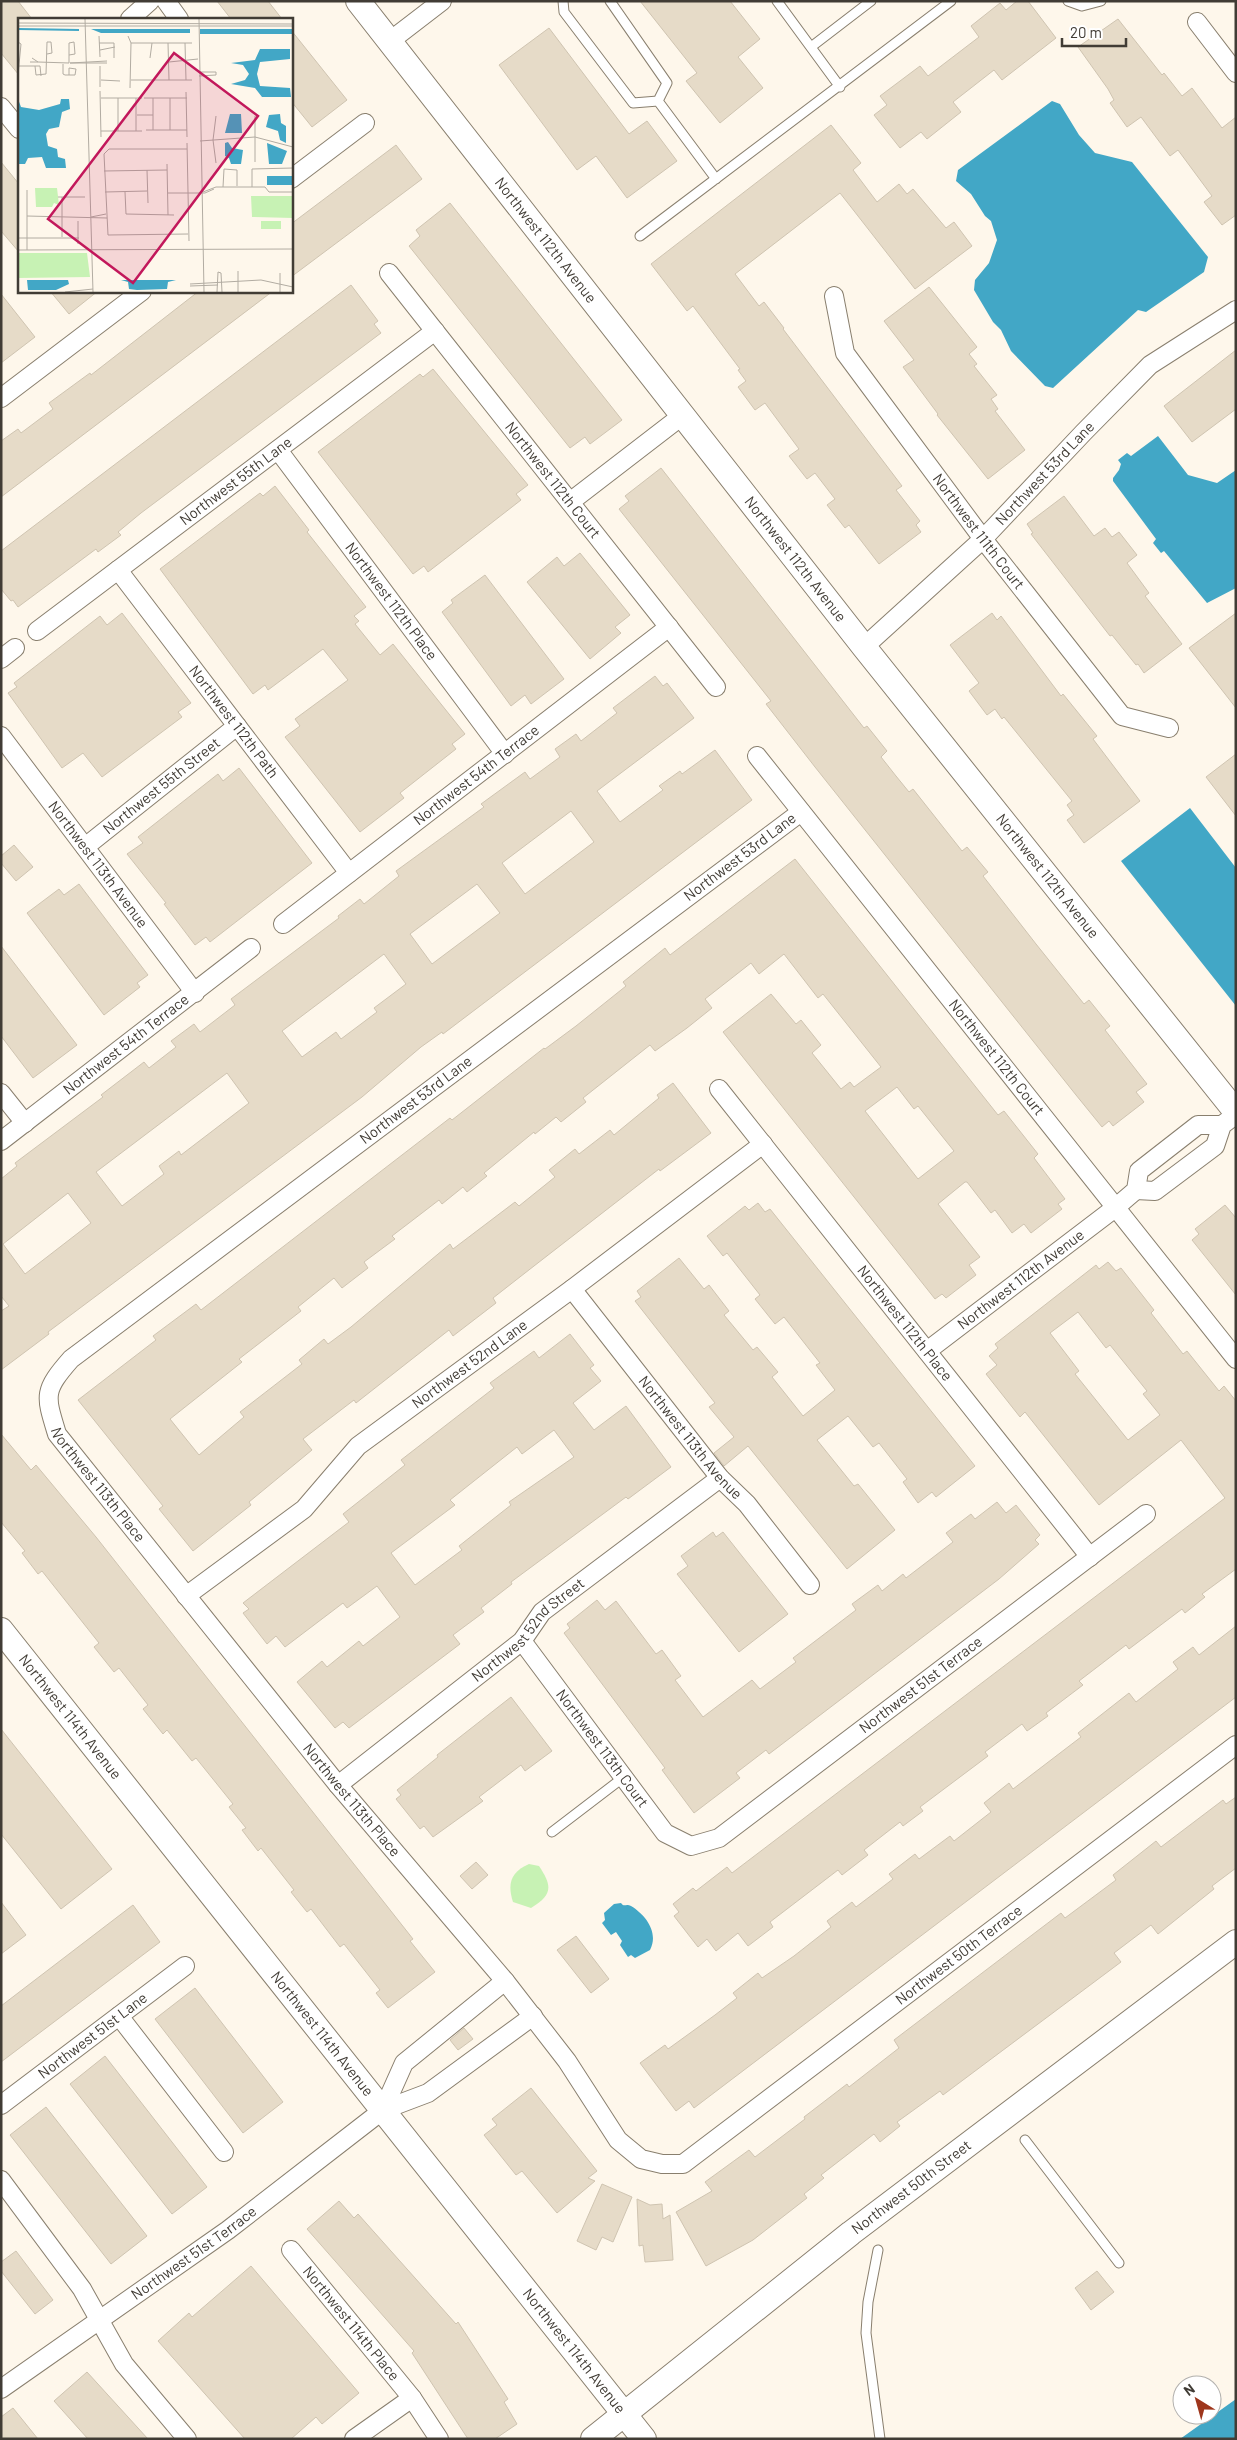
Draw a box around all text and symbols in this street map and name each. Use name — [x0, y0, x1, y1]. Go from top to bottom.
scale bar — [1062, 15, 1126, 47]
inset map — [18, 18, 292, 292]
text: 20 m — [1070, 23, 1102, 41]
street label: Northwest 112th Avenue — [492, 173, 601, 306]
street label: Northwest 53rd Lane — [991, 417, 1097, 528]
street label: Northwest 112th Court — [502, 418, 605, 541]
street label: Northwest 55th Lane — [176, 432, 295, 528]
street label: Northwest 111th Court — [930, 470, 1029, 592]
street label: Northwest 112th Avenue — [741, 492, 851, 625]
street label: Northwest 112th Place — [342, 538, 442, 663]
street label: Northwest 112th Path — [186, 661, 283, 781]
street label: Northwest 54th Terrace — [409, 720, 542, 828]
street label: Northwest 55th Street — [99, 733, 223, 837]
street label: Northwest 113th Avenue — [45, 797, 152, 931]
street label: Northwest 53rd Lane — [680, 808, 799, 904]
street label: Northwest 112th Avenue — [993, 810, 1103, 941]
street label: Northwest 54th Terrace — [59, 989, 192, 1098]
street label: Northwest 112th Court — [946, 995, 1049, 1119]
street label: Northwest 53rd Lane — [356, 1051, 475, 1147]
street label: Northwest 112th Avenue — [953, 1225, 1087, 1333]
street label: Northwest 112th Place — [854, 1261, 957, 1384]
street label: Northwest 52nd Lane — [408, 1315, 530, 1412]
street label: Northwest 113th Avenue — [635, 1372, 746, 1502]
street label: Northwest 113th Place — [48, 1425, 150, 1545]
street label: Northwest 52nd Street — [467, 1573, 587, 1685]
street label: Northwest 51st Terrace — [855, 1632, 985, 1736]
street label: Northwest 114th Avenue — [16, 1650, 126, 1782]
street label: Northwest 113th Court — [553, 1685, 653, 1811]
street label: Northwest 113th Place — [300, 1739, 405, 1860]
street label: Northwest 50th Terrace — [891, 1900, 1025, 2008]
street label: Northwest 114th Avenue — [268, 1967, 378, 2099]
street label: Northwest 51st Lane — [34, 1988, 150, 2082]
street label: Northwest 50th Street — [848, 2135, 974, 2237]
street label: Northwest 51st Terrace — [127, 2201, 260, 2303]
street label: Northwest 114th Place — [300, 2262, 404, 2384]
street label: Northwest 114th Avenue — [520, 2284, 630, 2417]
north arrow — [1172, 2375, 1222, 2425]
text: N — [1180, 2380, 1198, 2399]

